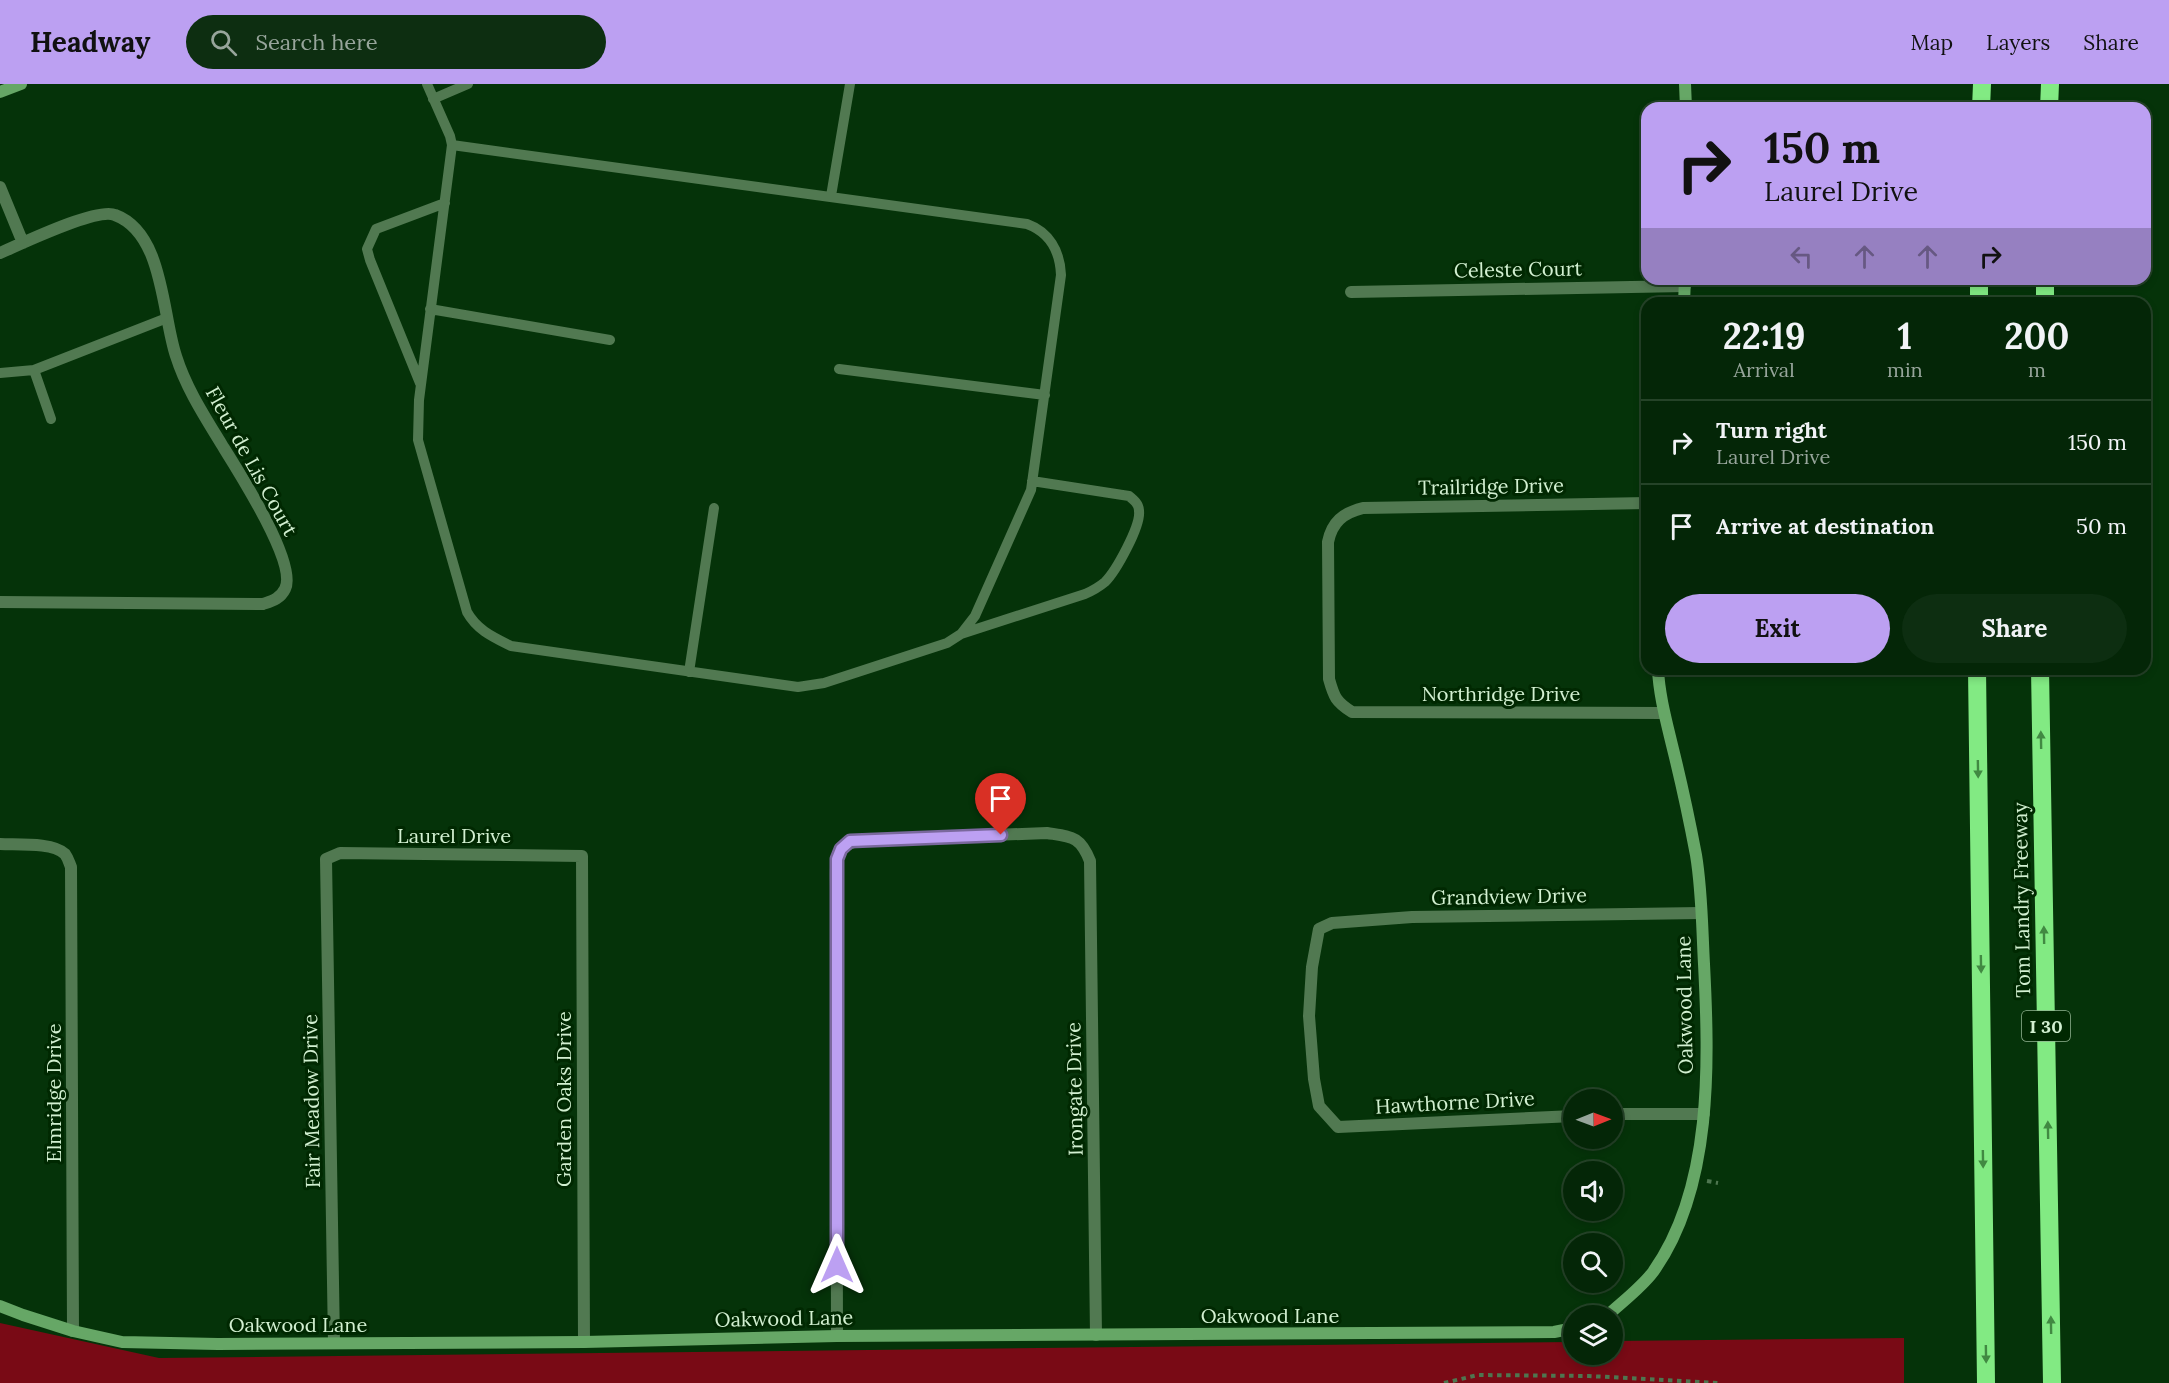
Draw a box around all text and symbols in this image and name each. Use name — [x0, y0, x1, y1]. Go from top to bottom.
search box — [186, 15, 606, 69]
text: Headway — [30, 24, 150, 60]
icon: search — [207, 26, 240, 59]
text: Search here — [255, 28, 378, 56]
text: Map — [1910, 29, 1953, 56]
text: Layers — [1986, 29, 2050, 56]
text: Share — [2083, 29, 2139, 56]
text: 150 m — [1764, 121, 1880, 175]
icon: right — [1665, 126, 1743, 204]
text: Laurel Drive — [1764, 174, 1918, 208]
icon: left — [1785, 240, 1818, 273]
icon: ahead — [1848, 240, 1881, 273]
icon: ahead — [1911, 240, 1944, 273]
icon: right — [1974, 240, 2007, 273]
street label: Celeste Court — [1454, 255, 1583, 283]
text: 22:19 — [1723, 313, 1805, 359]
text: 1 — [1898, 313, 1912, 359]
text: 200 — [2004, 313, 2069, 359]
text: Arrival — [1733, 357, 1795, 382]
text: min — [1887, 357, 1923, 382]
text: m — [2028, 357, 2046, 382]
street label: Fleur de Lis Court — [201, 382, 304, 540]
text: Turn right — [1716, 416, 1827, 444]
icon: right — [1665, 426, 1698, 459]
text: 150 m — [2068, 428, 2127, 456]
text: Laurel Drive — [1716, 444, 1830, 469]
street label: Trailridge Drive — [1418, 472, 1564, 500]
icon: arrive — [1665, 510, 1698, 543]
text: Arrive at destination — [1716, 512, 1934, 540]
text: 50 m — [2076, 512, 2127, 540]
button: Exit — [1665, 594, 1890, 663]
button: Share — [1902, 594, 2127, 663]
street label: Northridge Drive — [1422, 681, 1580, 706]
one-way arrow — [2037, 730, 2046, 749]
one-way arrow — [1973, 760, 1983, 779]
pin — [975, 773, 1026, 835]
icon: arrive — [984, 782, 1017, 815]
street label: Tom Landry Freeway — [2007, 802, 2035, 998]
street label: Laurel Drive — [397, 823, 511, 848]
street label: Grandview Drive — [1431, 882, 1587, 910]
one-way arrow — [2039, 925, 2049, 944]
street label: Oakwood Lane — [1670, 935, 1698, 1075]
one-way arrow — [1976, 955, 1985, 974]
street label: Garden Oaks Drive — [551, 1011, 576, 1187]
road number: I 30 — [2022, 1011, 2070, 1041]
street label: Fair Meadow Drive — [297, 1014, 325, 1188]
street label: Irongate Drive — [1060, 1022, 1088, 1156]
street label: Elmridge Drive — [41, 1023, 66, 1163]
street label: Hawthorne Drive — [1375, 1085, 1536, 1119]
north arrow — [1563, 1089, 1623, 1149]
map controls — [1563, 1089, 1623, 1365]
one-way arrow — [2043, 1120, 2052, 1139]
one-way arrow — [1978, 1150, 1988, 1169]
button: sound — [1563, 1161, 1623, 1221]
position arrow — [805, 1233, 869, 1297]
button: search — [1563, 1233, 1623, 1293]
street label: Oakwood Lane — [1201, 1303, 1339, 1328]
street label: Oakwood Lane — [714, 1304, 854, 1332]
button: layers — [1563, 1305, 1623, 1365]
street label: Oakwood Lane — [229, 1312, 367, 1337]
one-way arrow — [2046, 1315, 2056, 1334]
one-way arrow — [1981, 1345, 1990, 1364]

